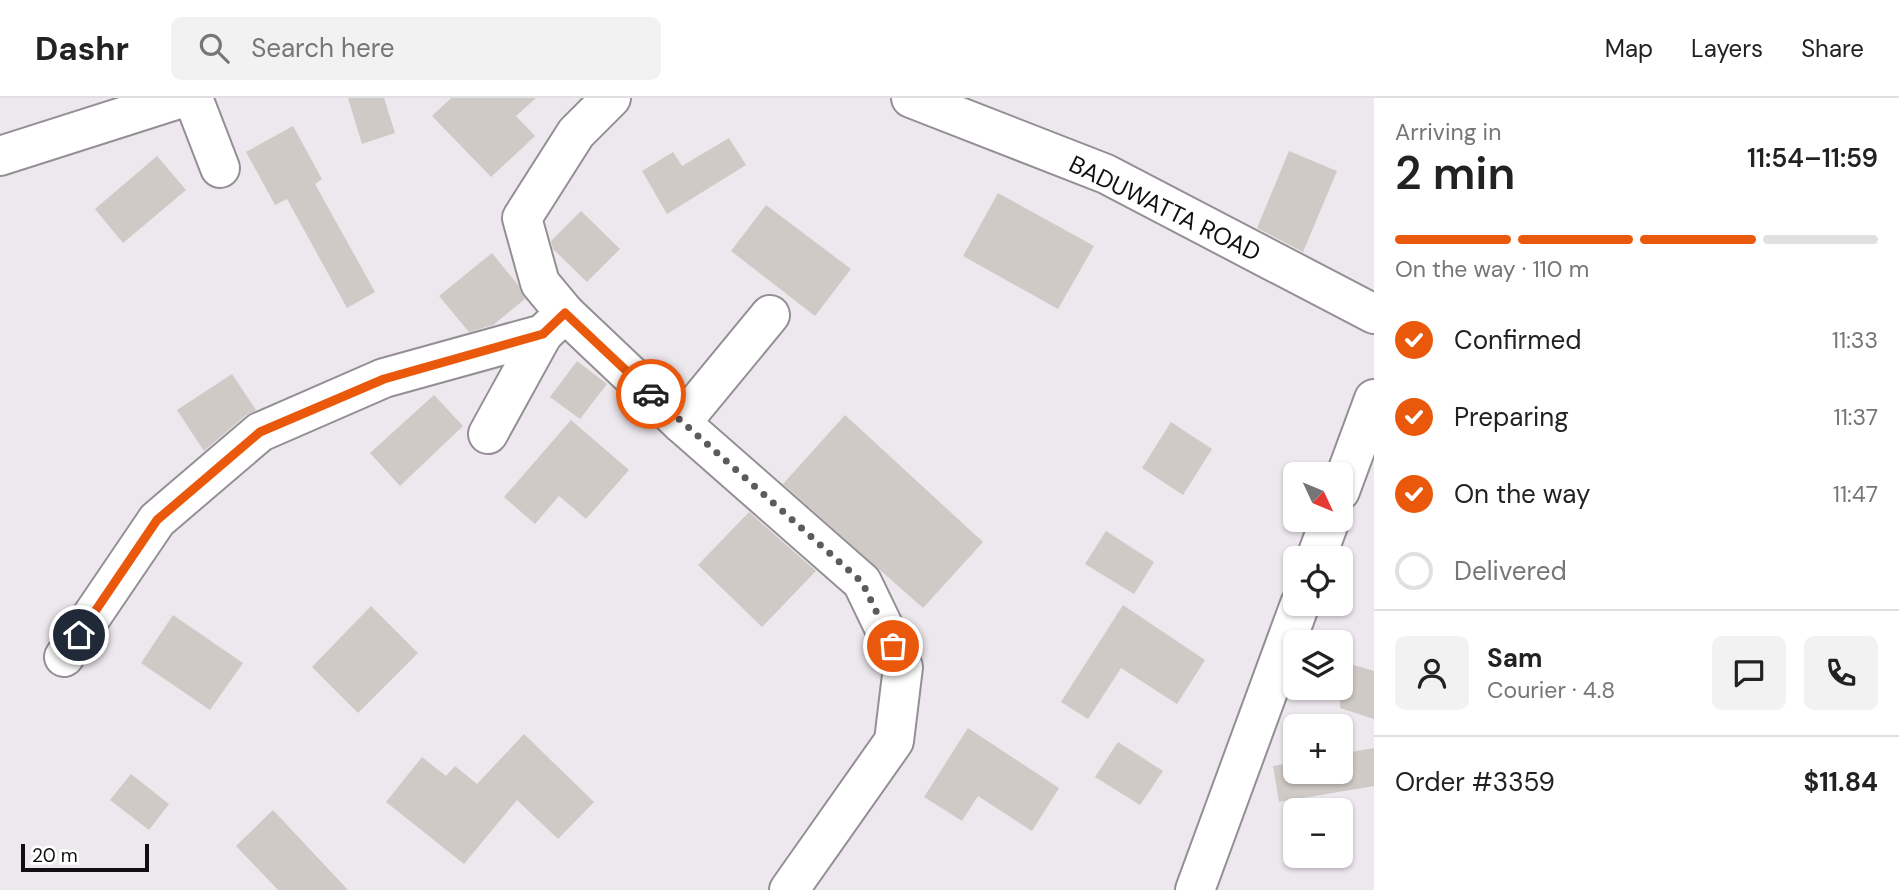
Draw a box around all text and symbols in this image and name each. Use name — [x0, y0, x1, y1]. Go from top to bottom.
search box — [171, 17, 661, 80]
text: Dashr — [35, 27, 129, 70]
icon: search — [195, 29, 233, 67]
text: Search here — [251, 31, 395, 65]
text: Map — [1605, 33, 1653, 64]
text: Layers — [1691, 33, 1763, 64]
text: Share — [1801, 33, 1864, 64]
text: Arriving in — [1395, 117, 1501, 147]
text: 11:54–11:59 — [1747, 141, 1878, 175]
text: 2 min — [1395, 143, 1515, 203]
street label: BADUWATTA ROAD — [1064, 148, 1266, 268]
text: On the way · 110 m — [1395, 254, 1589, 284]
icon: check — [1395, 321, 1433, 359]
text: Confirmed — [1454, 323, 1581, 357]
text: 11:33 — [1832, 325, 1878, 355]
courier — [616, 359, 686, 429]
icon: car — [632, 375, 670, 413]
icon: check — [1395, 398, 1433, 436]
text: Preparing — [1454, 400, 1569, 434]
text: 11:37 — [1834, 402, 1878, 432]
north arrow — [1283, 462, 1353, 532]
map controls — [1283, 462, 1353, 868]
icon: check — [1395, 475, 1433, 513]
text: On the way — [1454, 477, 1590, 511]
text: 11:47 — [1833, 479, 1878, 509]
button: locate — [1283, 546, 1353, 616]
text: Delivered — [1454, 554, 1567, 588]
pin — [49, 605, 109, 665]
icon: home — [60, 616, 98, 654]
pin — [863, 616, 923, 676]
icon: bag — [874, 627, 912, 665]
button: layers — [1283, 630, 1353, 700]
button: person — [1395, 636, 1469, 710]
button: chat — [1712, 636, 1786, 710]
button: phone — [1804, 636, 1878, 710]
text: Sam — [1487, 641, 1542, 675]
text: Courier · 4.8 — [1487, 675, 1615, 705]
button: + — [1283, 714, 1353, 784]
text: Order #3359 — [1395, 765, 1555, 799]
text: $11.84 — [1803, 765, 1878, 799]
button: − — [1283, 798, 1353, 868]
scale bar — [21, 841, 149, 873]
text: 20 m — [32, 843, 78, 868]

